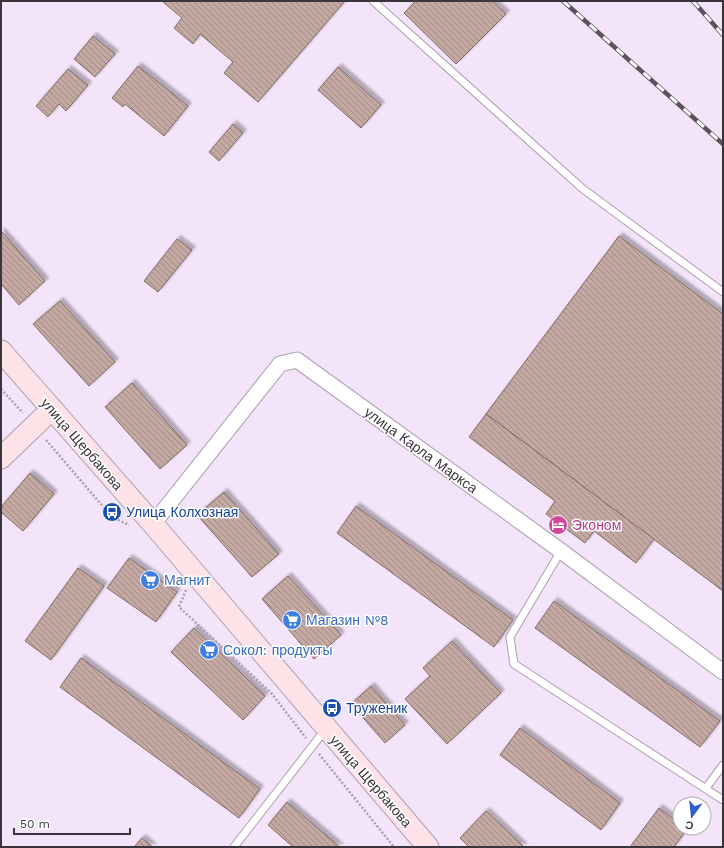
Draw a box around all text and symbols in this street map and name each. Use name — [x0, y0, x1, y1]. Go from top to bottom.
street label: улица Щербакова — [38, 395, 126, 493]
street label: улица Карла Маркса — [361, 404, 481, 496]
bus stop icon: Улица Колхозная — [101, 501, 123, 523]
place label: Улица Колхозная — [126, 504, 238, 520]
hotel icon: Эконом — [547, 514, 569, 536]
place label: Эконом — [572, 517, 621, 533]
supermarket icon: Магнит — [139, 569, 161, 591]
place label: Магнит — [164, 572, 211, 588]
supermarket icon: Магазин №8 — [281, 609, 303, 631]
place label: Магазин №8 — [306, 612, 389, 628]
supermarket icon: Сокол: продукты — [198, 639, 220, 661]
place label: Сокол: продукты — [223, 642, 333, 658]
bus stop icon: Труженик — [321, 697, 343, 719]
place label: Труженик — [346, 700, 408, 716]
street label: улица Щербакова — [327, 732, 415, 830]
north arrow — [672, 796, 712, 836]
scale bar — [14, 810, 130, 836]
text: 50 m — [20, 817, 50, 831]
text: С — [684, 818, 695, 832]

